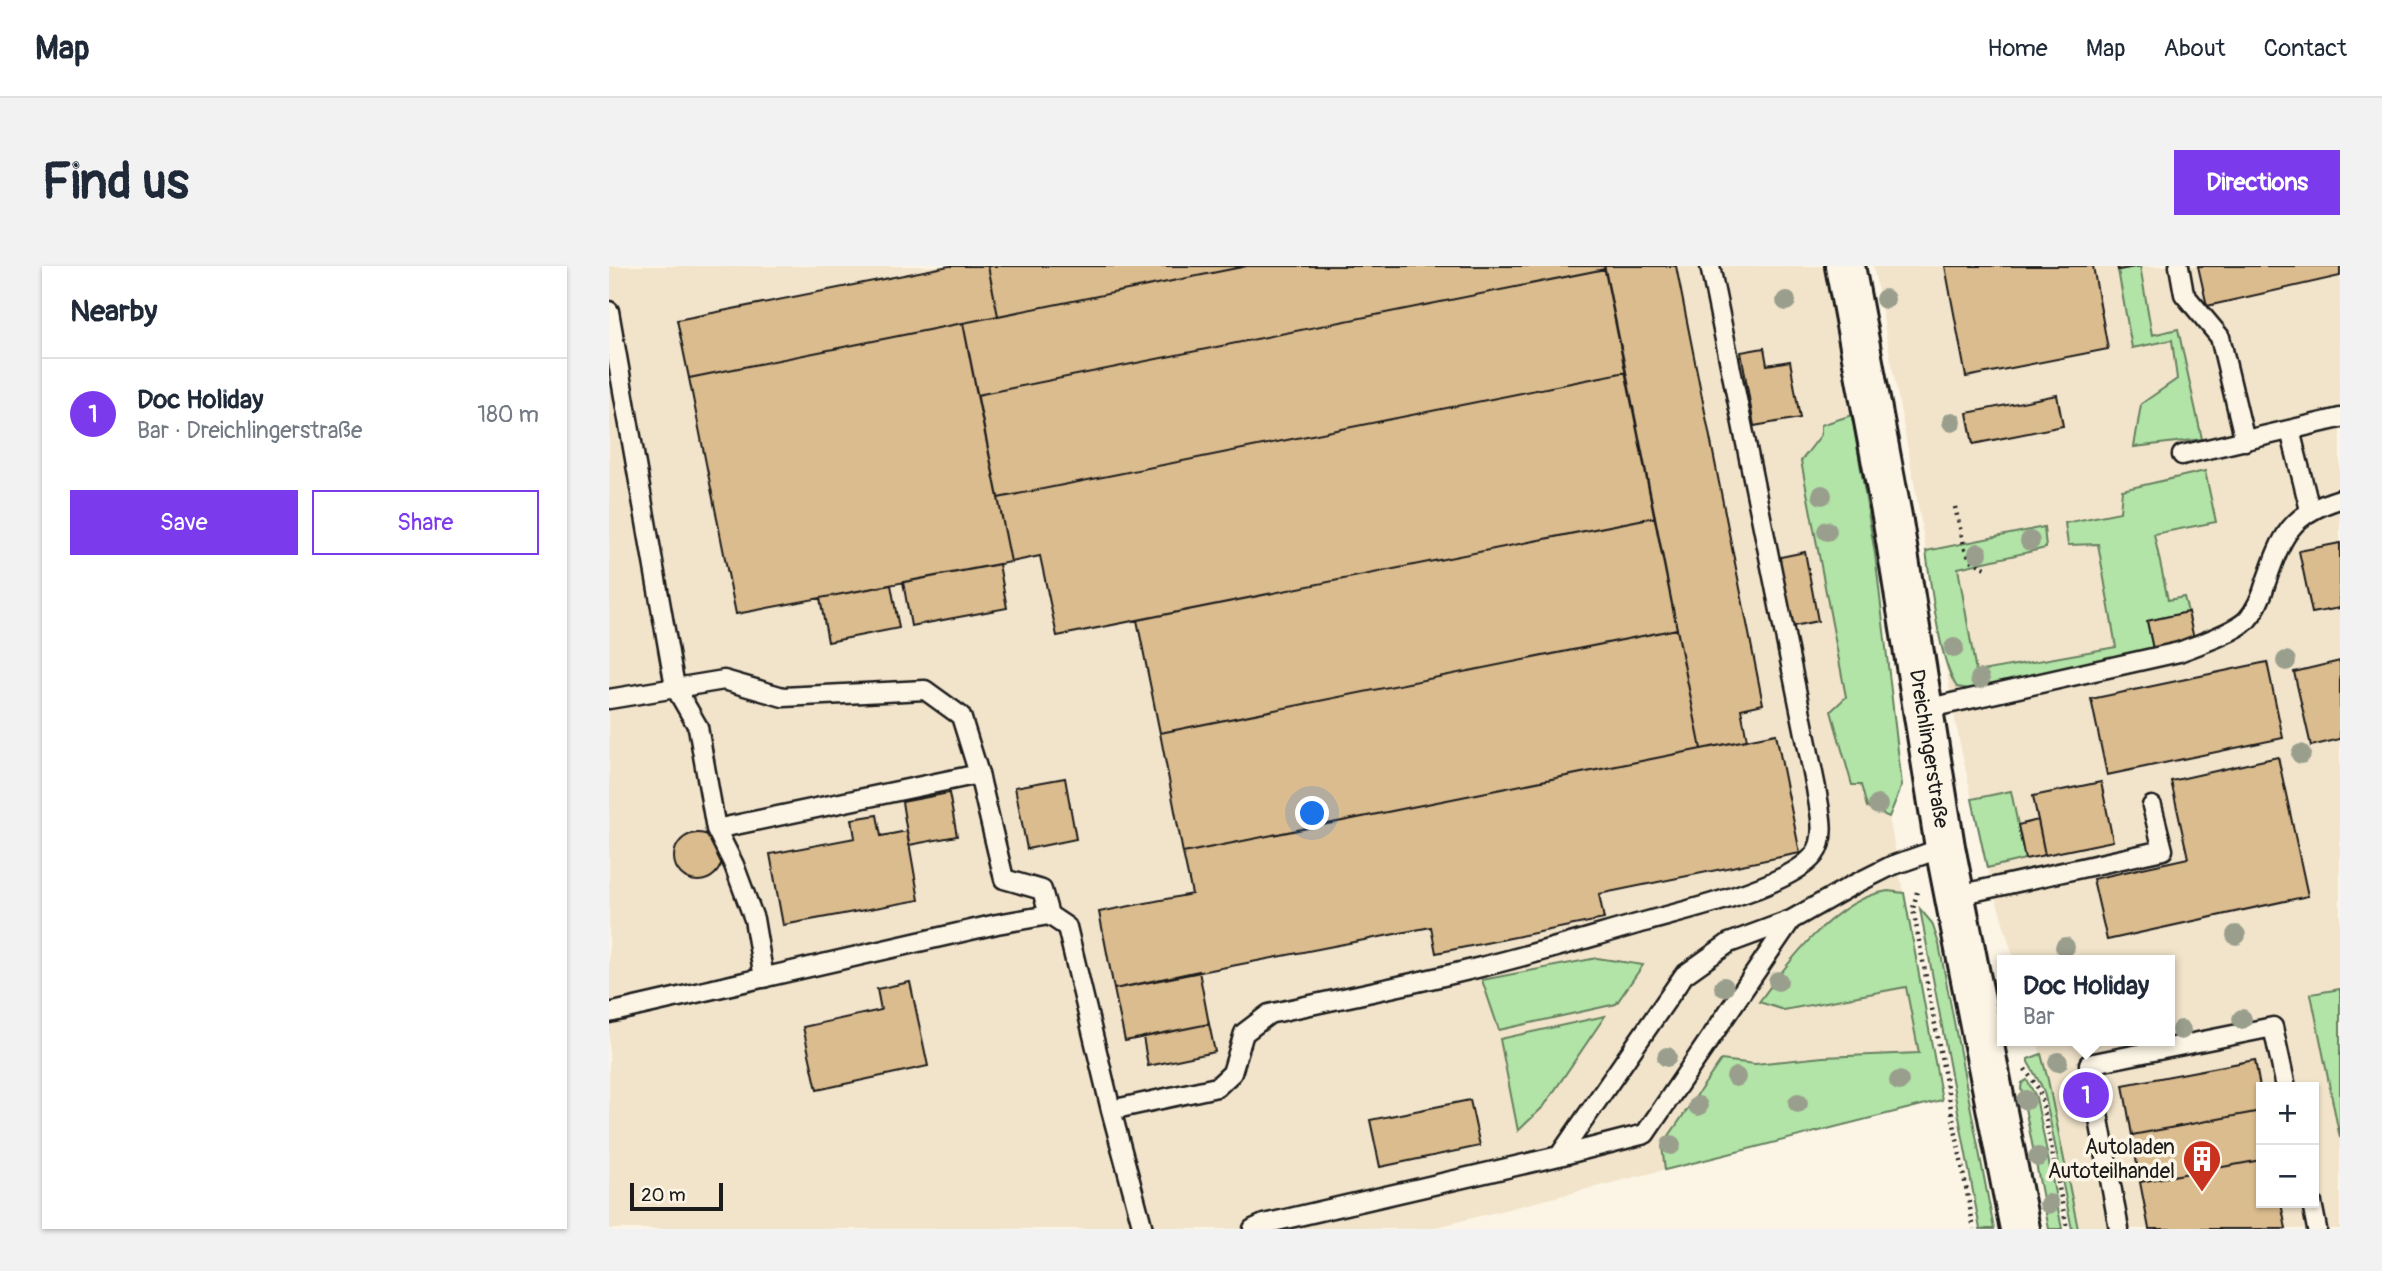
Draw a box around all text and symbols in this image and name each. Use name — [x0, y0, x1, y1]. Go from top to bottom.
text: Map — [35, 28, 90, 69]
text: Home — [1987, 34, 2048, 63]
text: Map — [2086, 34, 2126, 63]
text: About — [2164, 34, 2226, 63]
text: Contact — [2264, 34, 2347, 63]
button: Directions — [2174, 150, 2340, 215]
text: Find us — [42, 152, 189, 213]
text: Nearby — [70, 293, 157, 330]
text: Doc Holiday — [137, 384, 263, 416]
text: 1 — [89, 400, 98, 429]
text: 180 m — [477, 400, 539, 429]
text: Bar · Dreichlingerstraße — [137, 416, 362, 445]
button: Save — [70, 490, 298, 555]
button: Share — [312, 490, 539, 555]
street label: Dreichlingerstraße — [1903, 667, 1955, 831]
your location — [1295, 796, 1329, 830]
popup — [1997, 955, 2175, 1046]
text: Doc Holiday — [2023, 970, 2149, 1002]
text: Bar — [2023, 1002, 2055, 1031]
pin: 1 — [2063, 1069, 2109, 1121]
map controls — [2256, 1082, 2319, 1208]
button: + — [2256, 1082, 2319, 1145]
place label: Autoladen Autoteilhandel — [2048, 1134, 2175, 1185]
building icon: Autoladen Autoteilhandel — [2181, 1138, 2223, 1193]
button: − — [2256, 1145, 2319, 1208]
scale bar — [630, 1180, 723, 1212]
text: 20 m — [641, 1183, 686, 1207]

